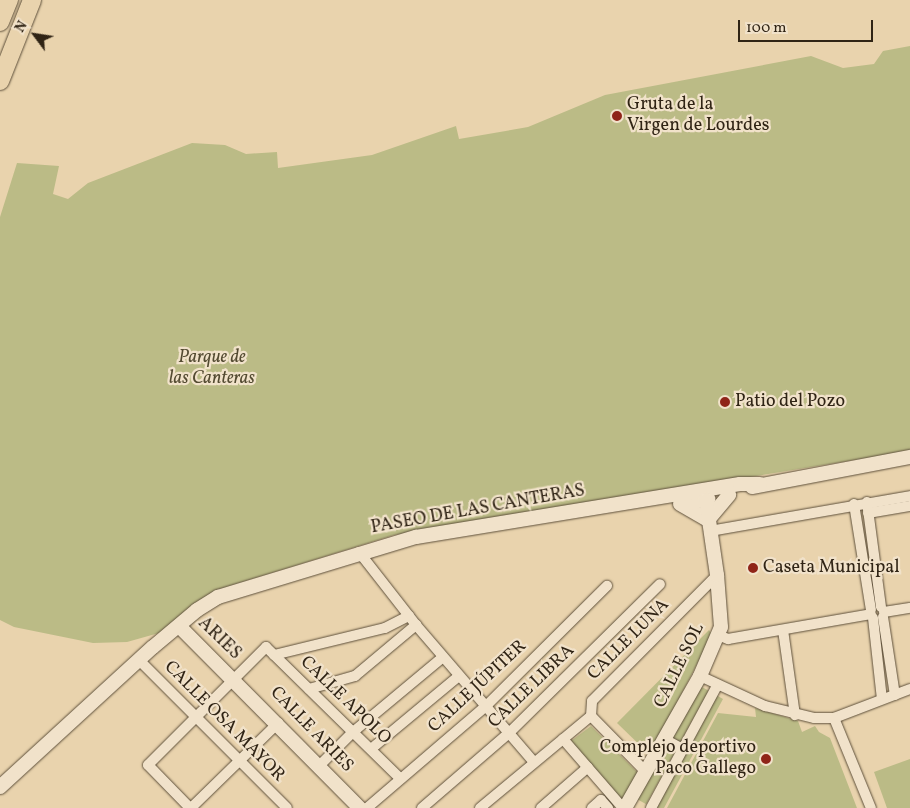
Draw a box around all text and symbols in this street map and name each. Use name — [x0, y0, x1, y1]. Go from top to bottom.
north arrow — [10, 10, 60, 60]
scale bar — [740, 10, 875, 42]
text: N — [11, 18, 32, 36]
text: 100 m — [746, 18, 786, 39]
place label: Gruta de la Virgen de Lourdes — [627, 95, 770, 138]
marker: Gruta de la Virgen de Lourdes — [611, 110, 623, 122]
park label: Parque de las Canteras — [169, 348, 255, 390]
place label: Patio del Pozo — [735, 391, 845, 413]
marker: Patio del Pozo — [719, 396, 731, 408]
street label: PASEO DE LAS CANTERAS — [369, 481, 587, 539]
place label: Caseta Municipal — [763, 557, 900, 579]
marker: Caseta Municipal — [747, 562, 759, 574]
street label: CALLE LUNA — [584, 595, 674, 685]
street label: ARIES — [193, 613, 245, 665]
street label: CALLE SOL — [650, 620, 710, 712]
street label: CALLE JÚPITER — [424, 636, 532, 738]
street label: CALLE LIBRA — [484, 641, 580, 733]
street label: CALLE APOLO — [295, 652, 395, 750]
street label: CALLE OSA MAYOR — [159, 657, 289, 787]
street label: CALLE ARIES — [265, 683, 357, 777]
place label: Complejo deportivo Paco Gallego — [600, 738, 756, 781]
marker: Complejo deportivo Paco Gallego — [760, 753, 772, 765]

